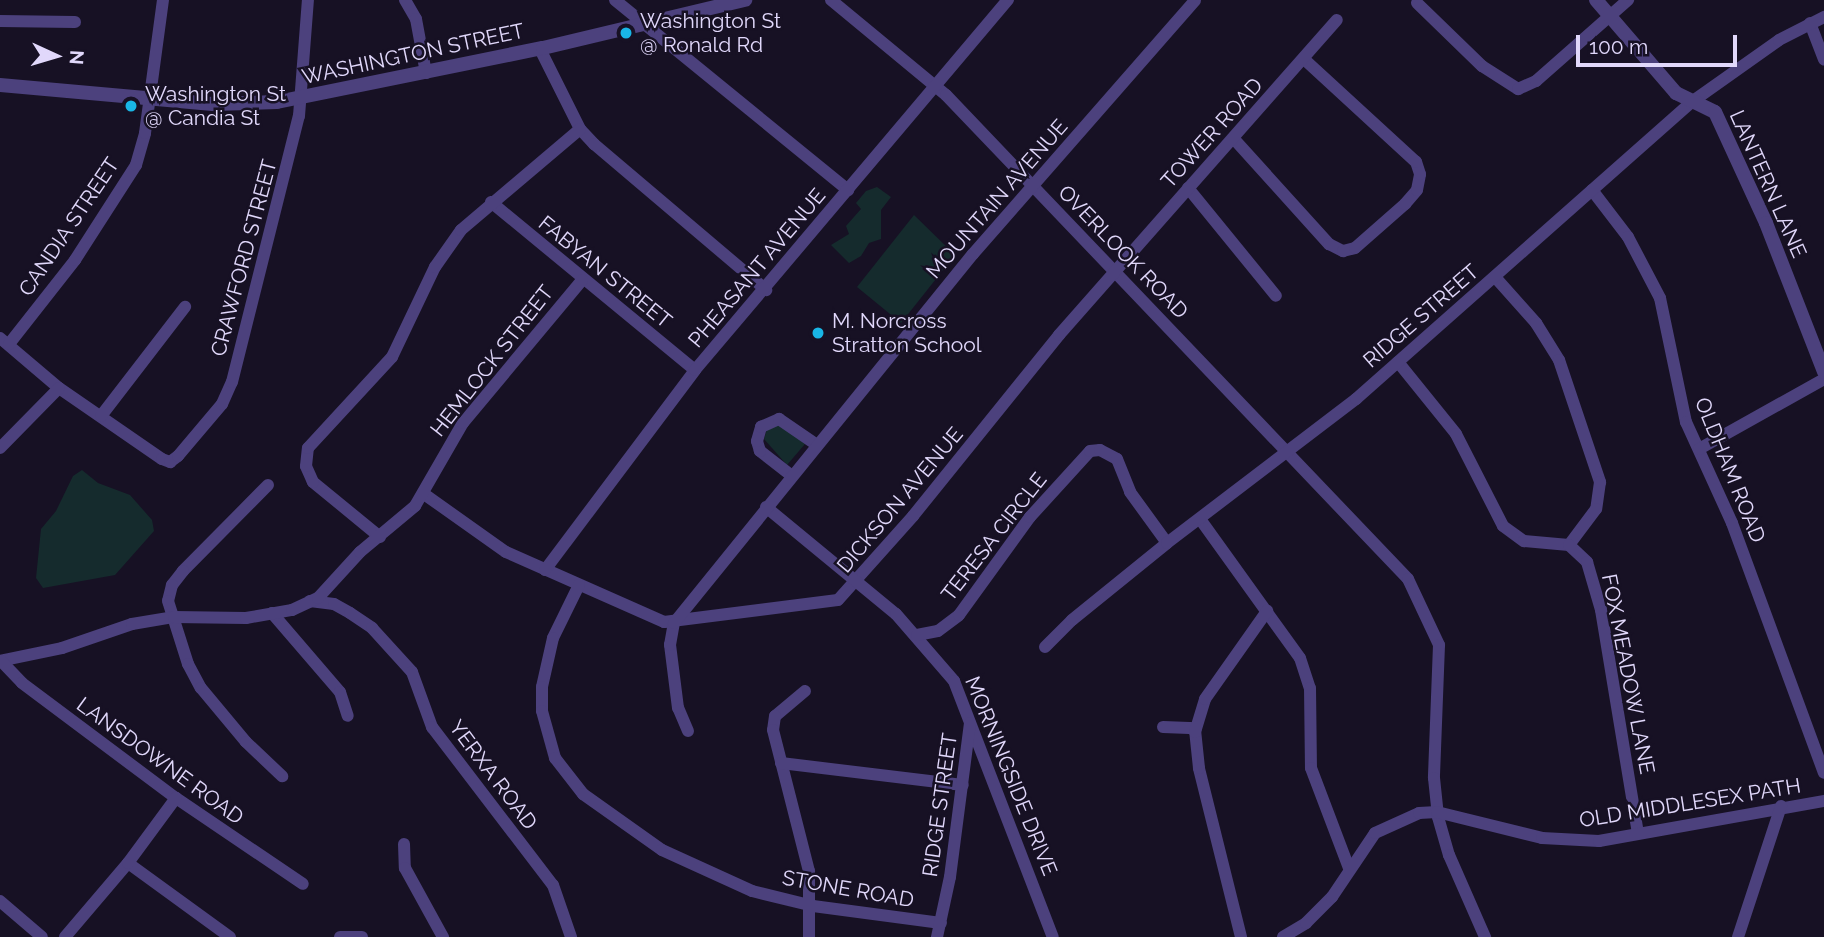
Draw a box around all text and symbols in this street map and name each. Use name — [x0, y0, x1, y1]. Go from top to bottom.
place label: Washington St @ Ronald Rd — [640, 8, 781, 58]
street label: WASHINGTON STREET — [300, 18, 526, 90]
north arrow — [21, 21, 91, 91]
scale bar — [1579, 21, 1740, 65]
marker: Washington St @ Ronald Rd — [618, 25, 634, 41]
text: 100 m — [1589, 34, 1648, 59]
text: N — [65, 49, 88, 65]
street label: TOWER ROAD — [1156, 73, 1268, 193]
place label: Washington St @ Candia St — [145, 81, 286, 131]
marker: Washington St @ Candia St — [123, 98, 139, 114]
street label: LANTERN LANE — [1724, 106, 1812, 262]
street label: MOUNTAIN AVENUE — [921, 114, 1073, 284]
street label: CANDIA STREET — [13, 153, 125, 301]
street label: CRAWFORD STREET — [206, 157, 282, 359]
street label: OVERLOOK ROAD — [1053, 180, 1193, 324]
street label: PHEASANT AVENUE — [683, 183, 831, 353]
street label: FABYAN STREET — [533, 211, 677, 333]
street label: RIDGE STREET — [1358, 259, 1484, 373]
street label: HEMLOCK STREET — [425, 280, 559, 442]
place label: M. Norcross Stratton School — [832, 308, 981, 358]
marker: M. Norcross Stratton School — [810, 325, 826, 341]
street label: OLDHAM ROAD — [1689, 394, 1771, 546]
street label: DICKSON AVENUE — [832, 422, 968, 578]
street label: TERESA CIRCLE — [936, 467, 1052, 607]
street label: FOX MEADOW LANE — [1596, 571, 1660, 777]
street label: MORNINGSIDE DRIVE — [959, 673, 1063, 879]
street label: LANSDOWNE ROAD — [72, 692, 248, 830]
street label: YERXA ROAD — [443, 715, 543, 835]
street label: RIDGE STREET — [917, 732, 963, 878]
street label: OLD MIDDLESEX PATH — [1577, 773, 1803, 833]
street label: STONE ROAD — [780, 865, 916, 913]

